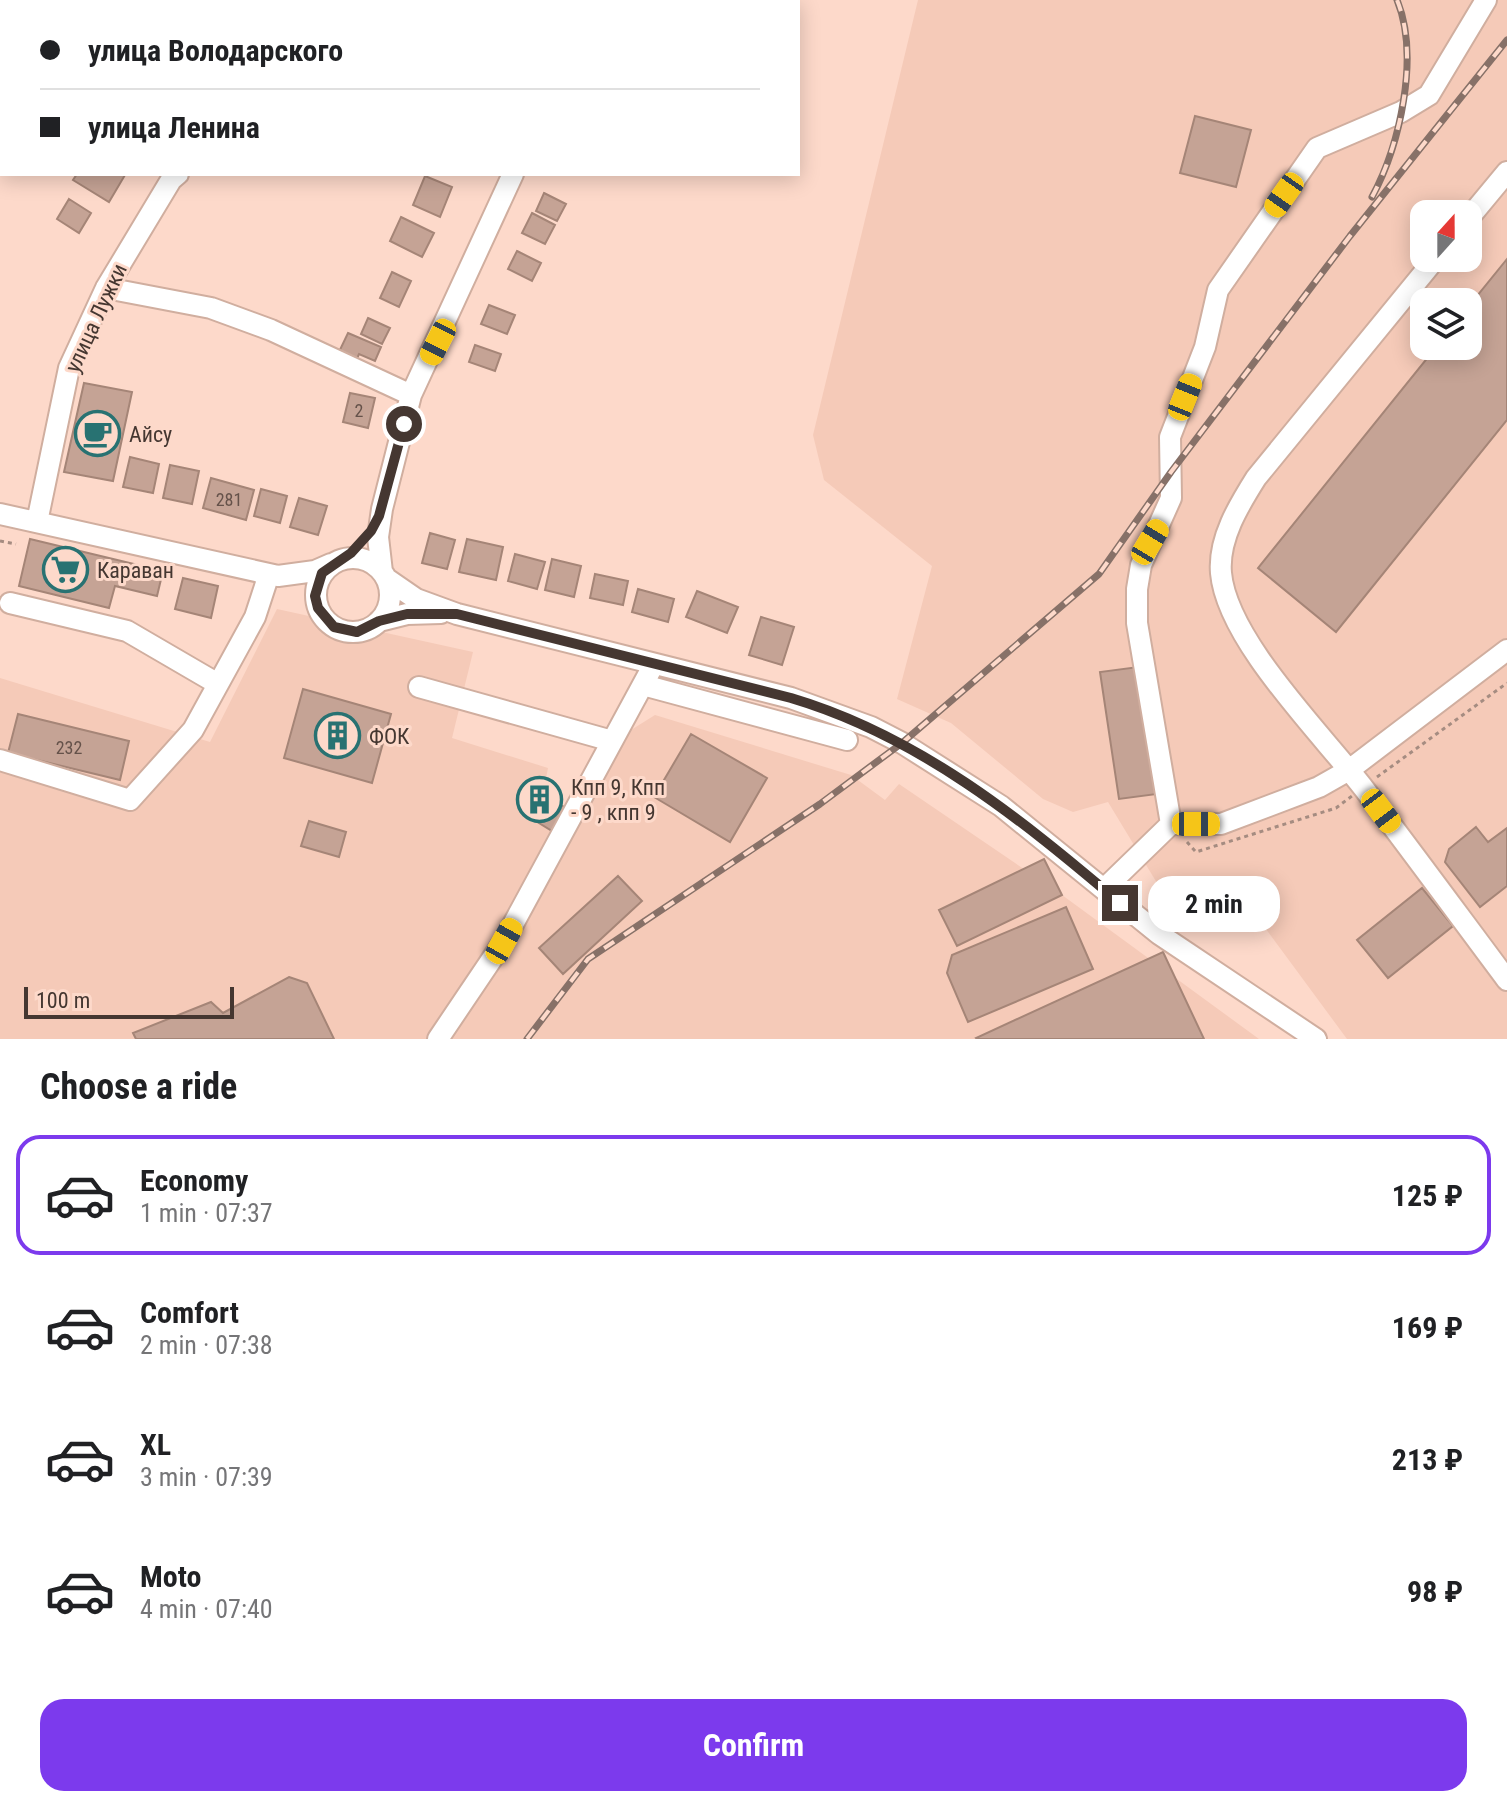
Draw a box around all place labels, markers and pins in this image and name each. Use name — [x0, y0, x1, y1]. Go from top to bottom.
cafe icon: Айсу — [74, 410, 122, 458]
place label: Айсу — [129, 422, 172, 447]
supermarket icon: Караван — [42, 546, 90, 594]
place label: Караван — [97, 558, 174, 583]
building icon: ФОК — [314, 712, 362, 760]
place label: ФОК — [369, 724, 410, 749]
place label: Кпп 9, Кпп - 9 , кпп 9 — [571, 775, 665, 825]
building icon: Кпп 9, Кпп - 9 , кпп 9 — [516, 776, 564, 824]

